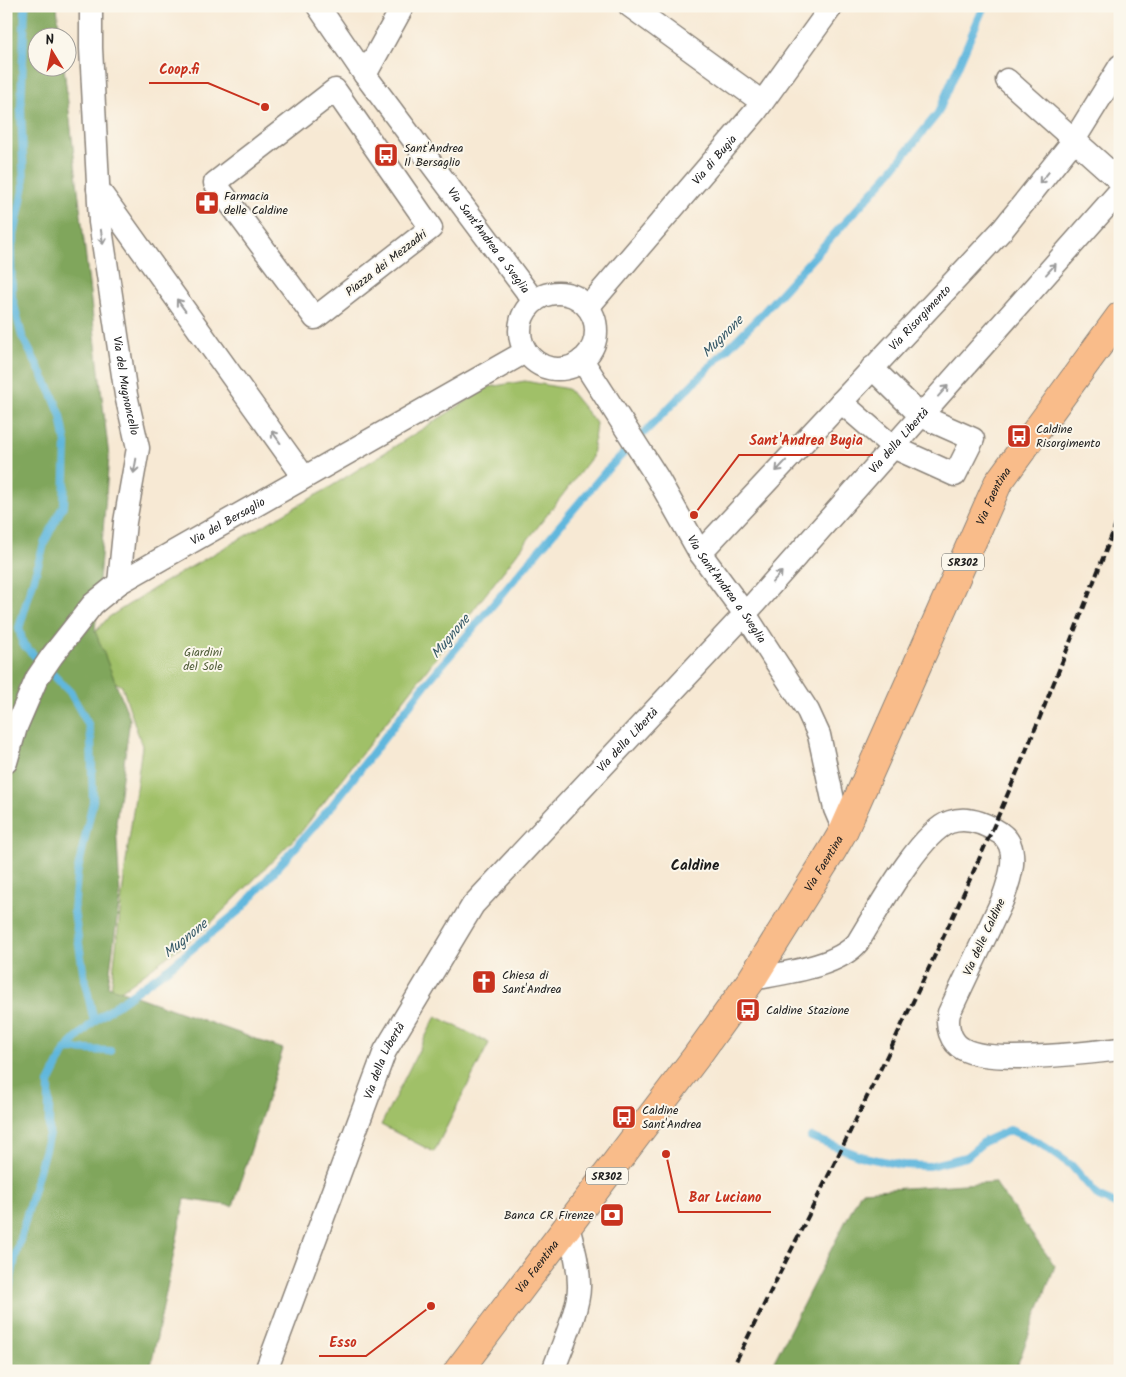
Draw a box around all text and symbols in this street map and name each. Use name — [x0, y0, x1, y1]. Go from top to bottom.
north arrow — [28, 28, 78, 78]
text: N — [44, 29, 56, 52]
callout: Coop.fi — [149, 54, 208, 83]
text: Coop.fi — [159, 59, 199, 81]
street label: Via di Bugia — [688, 130, 742, 189]
place label: Sant'Andrea Il Bersaglio — [404, 139, 464, 172]
bus stop icon: Sant'Andrea Il Bersaglio — [373, 142, 399, 168]
one-way arrow — [1038, 172, 1049, 185]
street label: Via Sant'Andrea a Sveglia — [442, 184, 535, 298]
place label: Farmacia delle Caldine — [224, 187, 288, 220]
pharmacy icon: Farmacia delle Caldine — [194, 190, 220, 216]
street label: Piazza dei Mezzadri — [341, 225, 432, 301]
one-way arrow — [97, 229, 107, 245]
one-way arrow — [1045, 262, 1057, 275]
street label: Via Risorgimento — [885, 281, 956, 355]
one-way arrow — [176, 299, 186, 313]
water label: Mugnone — [697, 309, 750, 363]
street label: Via del Mugnoncello — [107, 335, 144, 437]
one-way arrow — [938, 384, 949, 397]
street label: Via della Libertà — [865, 403, 934, 478]
place label: Caldine Risorgimento — [1036, 420, 1100, 453]
bus stop icon: Caldine Risorgimento — [1006, 423, 1032, 449]
callout: Sant'Andrea Bugia — [739, 426, 873, 455]
one-way arrow — [271, 430, 281, 444]
text: Sant'Andrea Bugia — [749, 430, 863, 452]
one-way arrow — [129, 458, 139, 474]
one-way arrow — [775, 460, 787, 473]
street label: Via Faentina — [971, 463, 1017, 528]
street label: Via del Bersaglio — [187, 493, 269, 551]
street label: Via Sant'Andrea a Sveglia — [682, 532, 771, 648]
road number: SR302 — [942, 554, 984, 570]
one-way arrow — [772, 571, 783, 584]
water label: Mugnone — [426, 608, 477, 664]
park label: Giardini del Sole — [183, 643, 223, 676]
street label: Via della Libertà — [593, 703, 663, 777]
street label: Via Faentina — [800, 832, 849, 896]
district label: Caldine — [671, 854, 720, 878]
street label: Via delle Caldine — [958, 895, 1011, 979]
water label: Mugnone — [159, 913, 214, 964]
place label: Chiesa di Sant'Andrea — [502, 966, 562, 999]
church icon: Chiesa di Sant'Andrea — [471, 969, 497, 995]
bus stop icon: Caldine Stazione — [735, 997, 761, 1023]
place label: Caldine Stazione — [766, 1001, 850, 1020]
street label: Via della Libertà — [359, 1019, 410, 1102]
place label: Caldine Sant'Andrea — [642, 1101, 702, 1134]
bus stop icon: Caldine Sant'Andrea — [611, 1104, 637, 1130]
road number: SR302 — [586, 1168, 628, 1184]
callout: Bar Luciano — [679, 1183, 771, 1212]
text: Bar Luciano — [689, 1187, 762, 1209]
bank icon: Banca CR Firenze — [599, 1202, 625, 1228]
place label: Banca CR Firenze — [504, 1206, 595, 1225]
street label: Via Faentina — [511, 1236, 564, 1298]
callout: Esso — [319, 1327, 366, 1356]
text: Esso — [329, 1332, 357, 1354]

